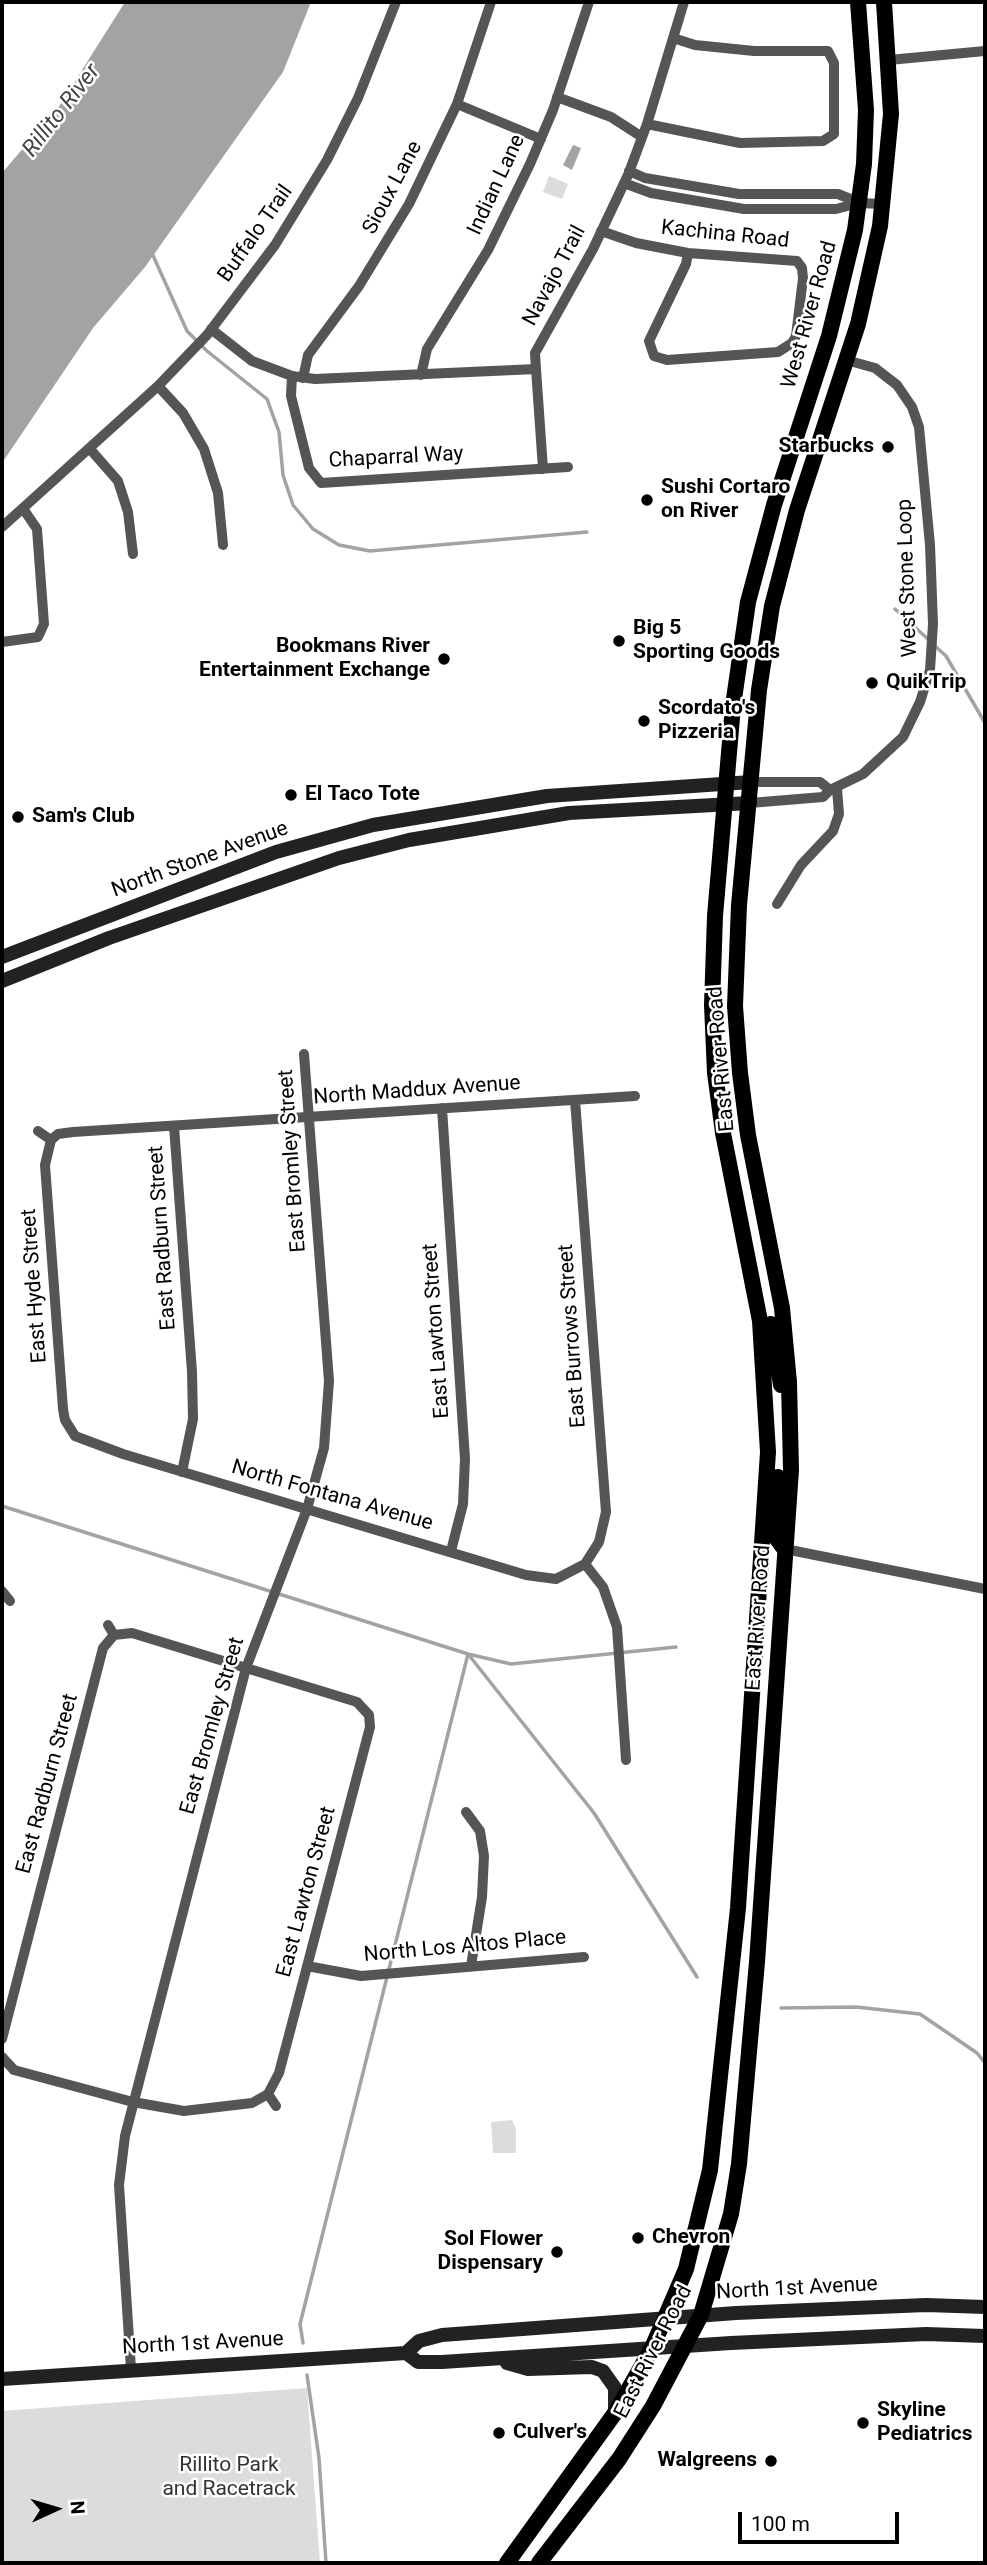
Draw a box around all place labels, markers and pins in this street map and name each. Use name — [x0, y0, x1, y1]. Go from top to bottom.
place label: Starbucks — [779, 434, 874, 460]
marker: Starbucks — [880, 439, 896, 455]
place label: Sushi Cortaro on River — [661, 475, 790, 525]
marker: Sushi Cortaro on River — [639, 492, 655, 508]
place label: Big 5 Sporting Goods — [633, 616, 780, 666]
marker: Big 5 Sporting Goods — [611, 633, 627, 649]
place label: Bookmans River Entertainment Exchange — [199, 634, 430, 684]
marker: Bookmans River Entertainment Exchange — [436, 651, 452, 667]
place label: QuikTrip — [886, 670, 966, 696]
marker: QuikTrip — [864, 675, 880, 691]
place label: Scordato's Pizzeria — [658, 696, 755, 746]
marker: Scordato's Pizzeria — [636, 713, 652, 729]
place label: El Taco Tote — [305, 782, 420, 808]
marker: El Taco Tote — [283, 787, 299, 803]
place label: Sam's Club — [32, 804, 135, 830]
marker: Sam's Club — [10, 809, 26, 825]
place label: Chevron — [652, 2225, 730, 2251]
place label: Sol Flower Dispensary — [438, 2227, 543, 2277]
marker: Chevron — [630, 2230, 646, 2246]
marker: Sol Flower Dispensary — [549, 2244, 565, 2260]
place label: Skyline Pediatrics — [877, 2398, 972, 2448]
marker: Skyline Pediatrics — [855, 2415, 871, 2431]
place label: Culver's — [513, 2420, 587, 2446]
marker: Culver's — [491, 2425, 507, 2441]
place label: Walgreens — [657, 2448, 757, 2474]
marker: Walgreens — [763, 2453, 779, 2469]

